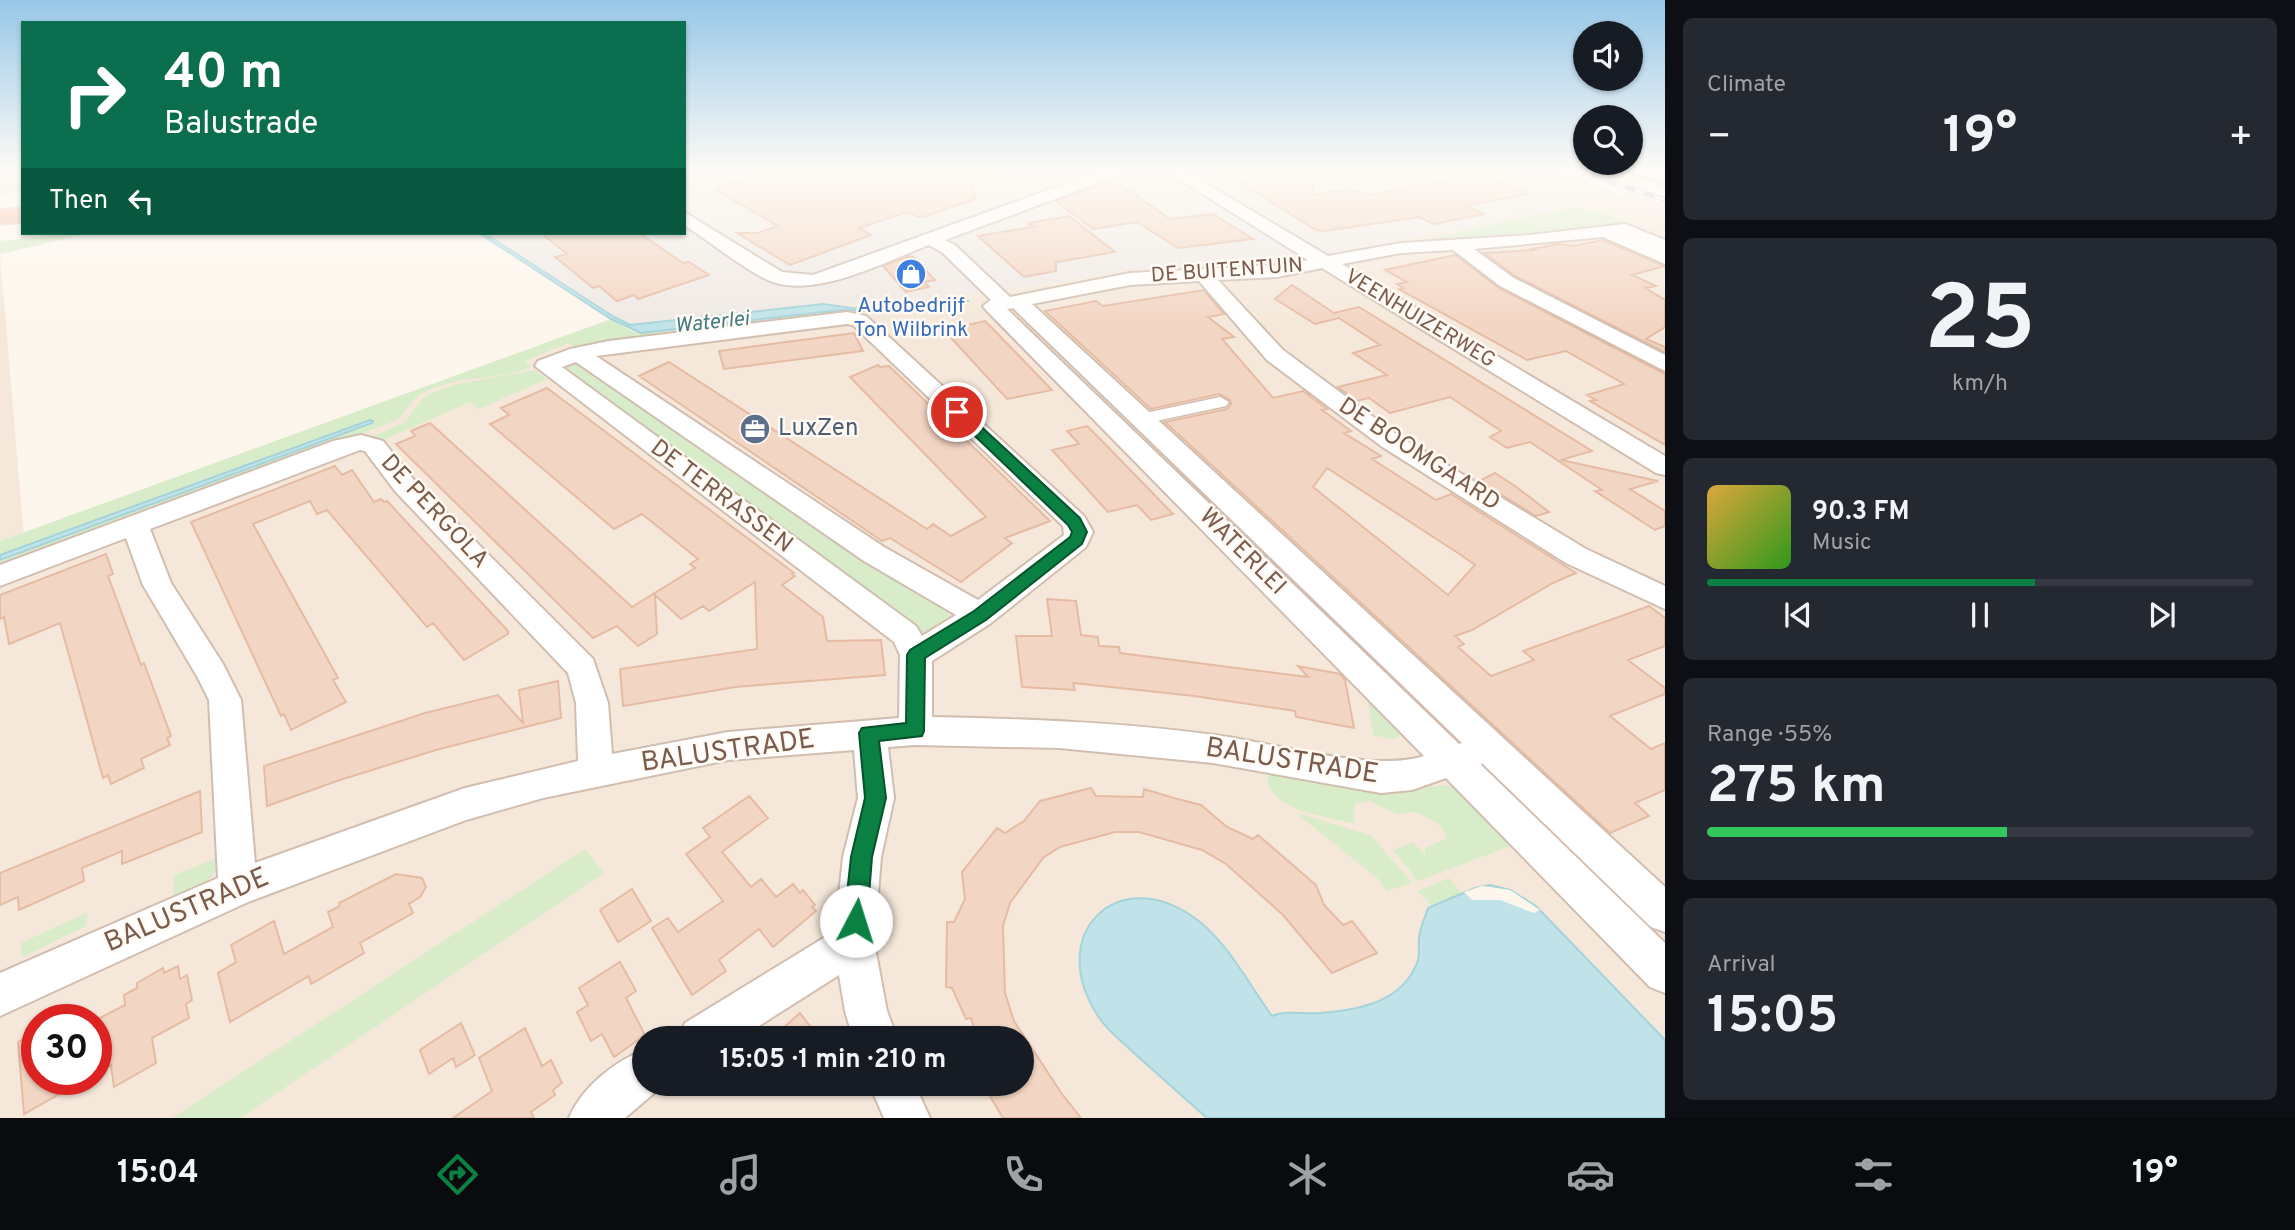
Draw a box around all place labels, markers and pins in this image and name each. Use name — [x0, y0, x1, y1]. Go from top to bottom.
shop icon: Autobedrijf Ton Wilbrink — [894, 257, 928, 291]
place label: Autobedrijf Ton Wilbrink — [854, 293, 968, 344]
pin — [927, 382, 987, 442]
office icon: LuxZen — [738, 412, 772, 446]
place label: LuxZen — [778, 414, 858, 444]

